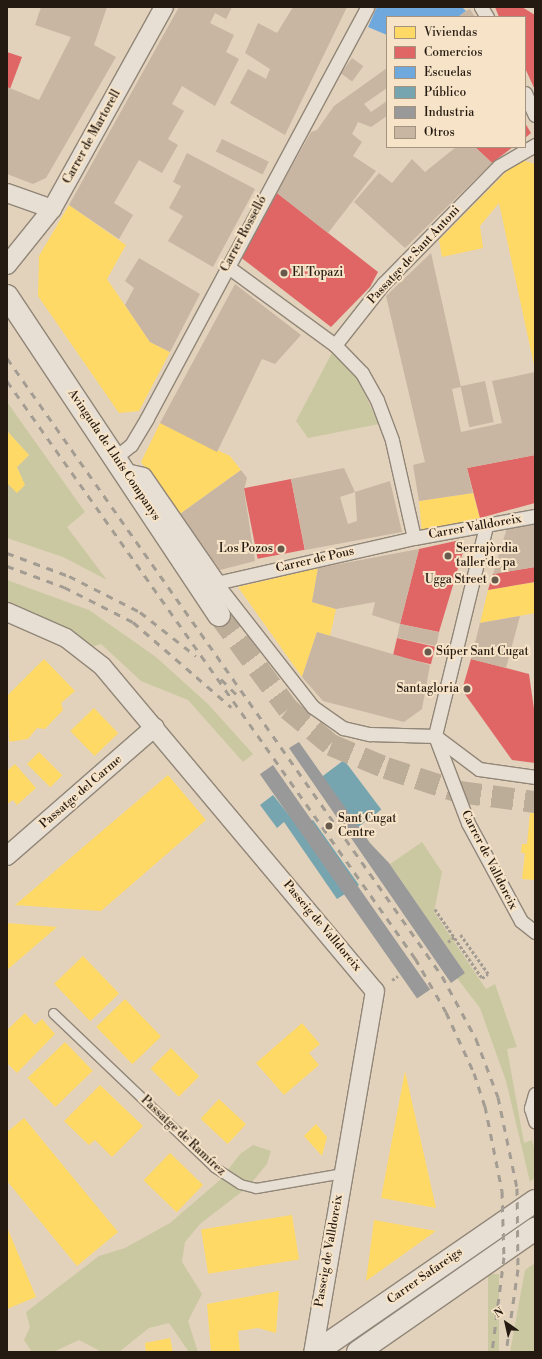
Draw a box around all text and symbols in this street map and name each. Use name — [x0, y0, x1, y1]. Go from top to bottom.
legend — [386, 16, 526, 148]
text: Viviendas — [424, 25, 477, 40]
text: Comercios — [424, 45, 483, 60]
text: Escuelas — [424, 65, 471, 80]
text: Público — [424, 85, 466, 100]
street label: Carrer de Martorell — [60, 88, 124, 186]
text: Industria — [424, 105, 474, 120]
text: Otros — [424, 125, 455, 140]
street label: Carrer Rosselló — [218, 194, 270, 274]
street label: Passatge de Sant Antoni — [365, 203, 463, 307]
place label: El Topazi — [292, 266, 343, 280]
marker: El Topazi — [279, 268, 289, 278]
street label: Avinguda de Lluís Companys — [65, 387, 163, 523]
street label: Carrer Valldoreix — [427, 512, 523, 542]
place label: Los Pozos — [219, 542, 273, 556]
place label: Serrajòrdia taller de pa — [456, 542, 518, 570]
street label: Carrer de Pous — [274, 544, 356, 576]
marker: Los Pozos — [276, 544, 286, 554]
marker: Serrajòrdia taller de pa — [443, 551, 453, 561]
place label: Ugga Street — [425, 573, 487, 587]
marker: Ugga Street — [490, 575, 500, 585]
place label: Súper Sant Cugat — [436, 645, 529, 659]
marker: Súper Sant Cugat — [423, 647, 433, 657]
place label: Santagloria — [396, 682, 459, 696]
marker: Santagloria — [462, 684, 472, 694]
street label: Passatge del Carme — [37, 752, 125, 832]
street label: Carrer de Valldoreix — [458, 808, 520, 912]
place label: Sant Cugat Centre — [338, 812, 396, 840]
marker: Sant Cugat Centre — [323, 820, 335, 832]
street label: Passeig de Valldoreix — [280, 878, 364, 974]
street label: Passatge de Ramírez — [138, 1093, 228, 1179]
street label: Passeig de Valldoreix — [312, 1194, 346, 1308]
street label: Carrer Safareigs — [385, 1245, 465, 1307]
north arrow — [486, 1303, 526, 1343]
text: N — [492, 1305, 507, 1321]

